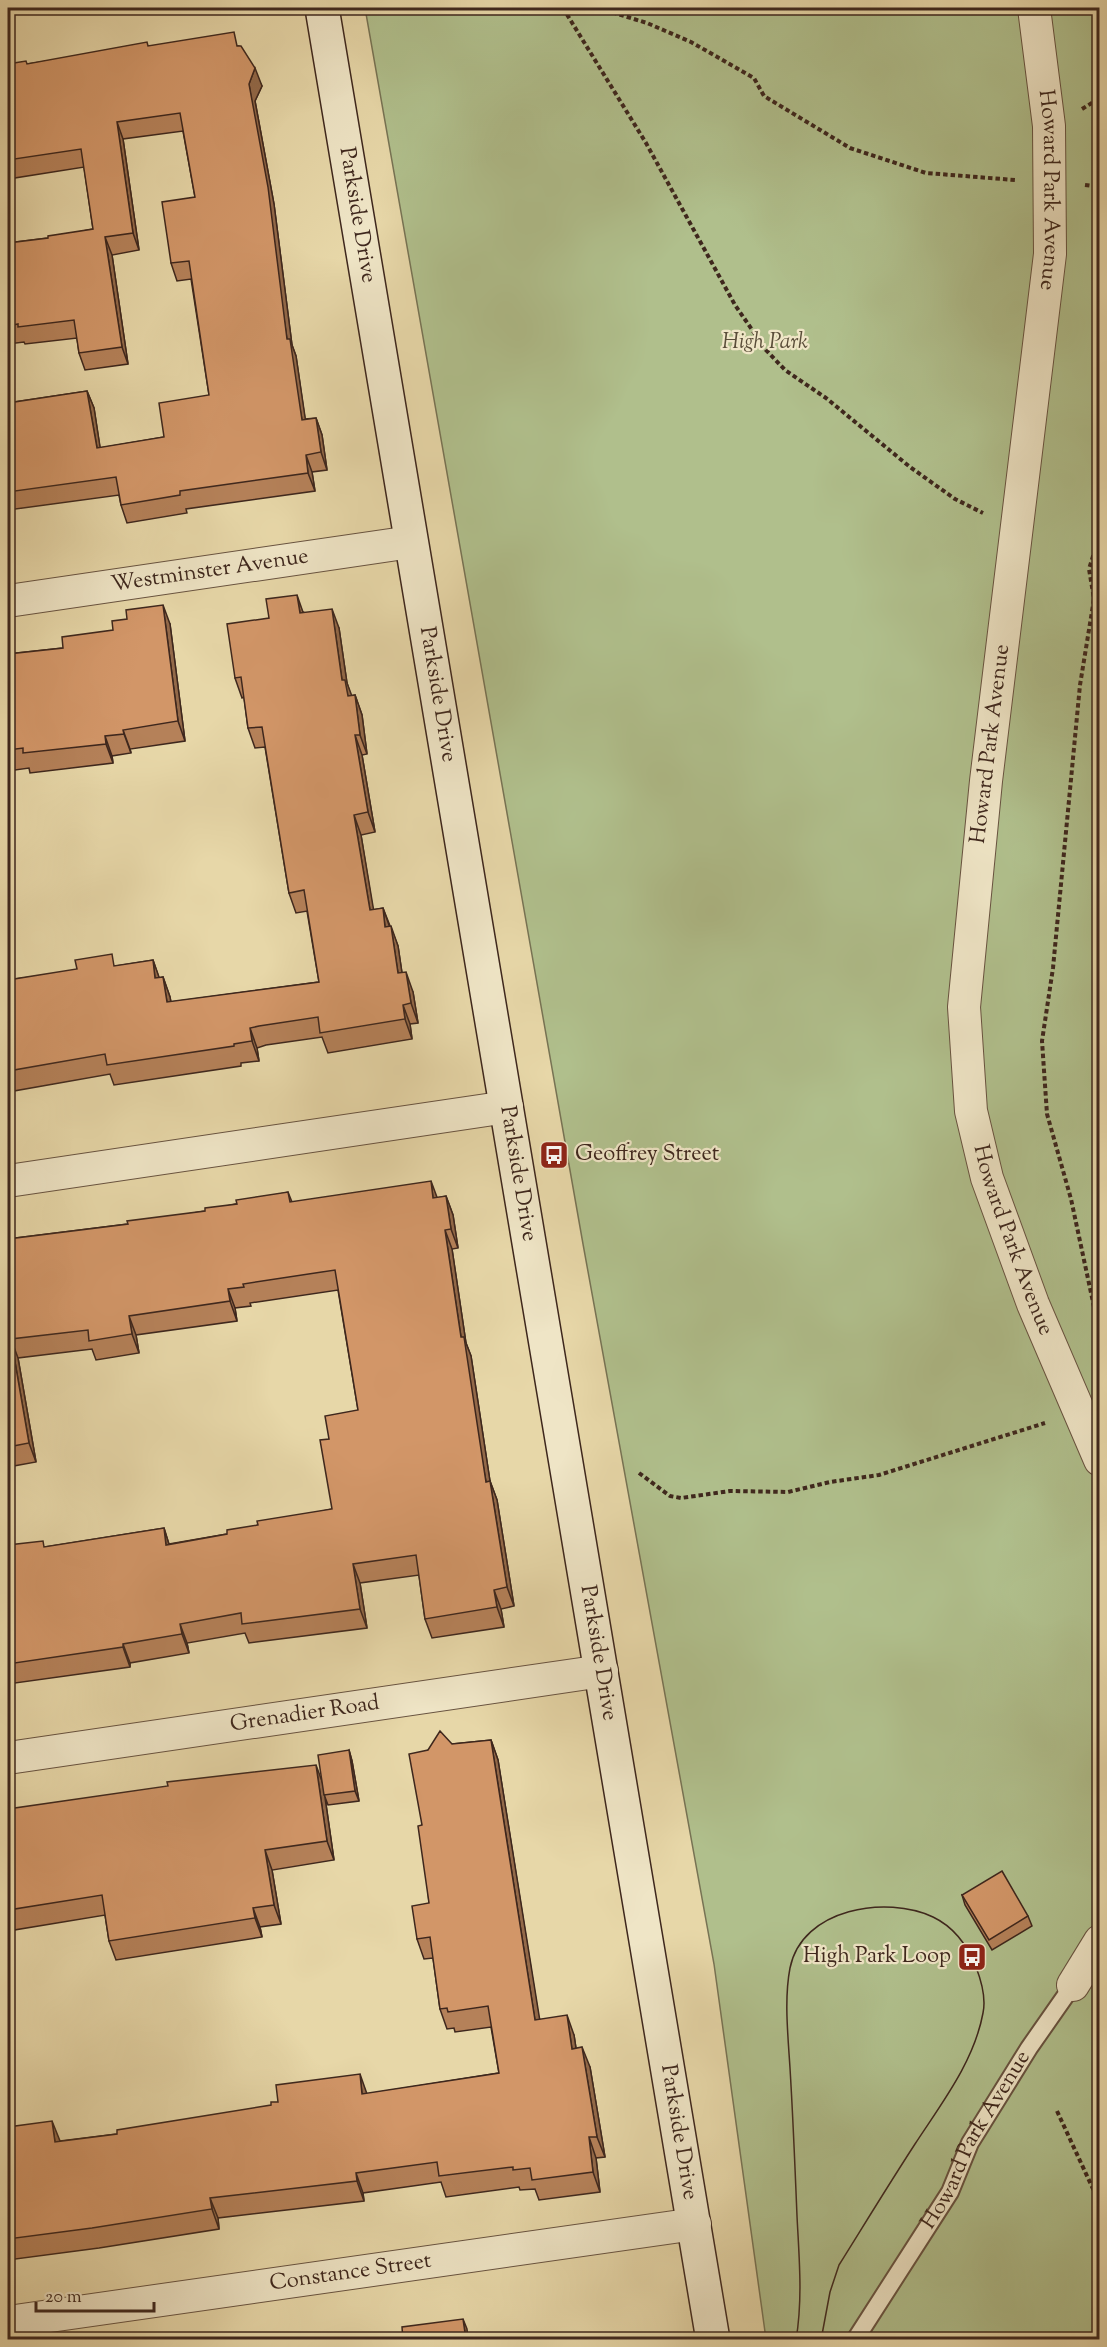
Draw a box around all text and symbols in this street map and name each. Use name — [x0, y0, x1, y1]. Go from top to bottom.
street label: Howard Park Avenue — [1029, 88, 1066, 292]
street label: Parkside Drive — [330, 145, 384, 285]
park label: High Park — [722, 327, 808, 359]
street label: Westminster Avenue — [109, 541, 311, 602]
street label: Parkside Drive — [410, 624, 464, 765]
street label: Howard Park Avenue — [963, 642, 1019, 846]
street label: Parkside Drive — [490, 1104, 545, 1244]
bus stop icon: Geoffrey Street — [538, 1139, 570, 1171]
place label: Geoffrey Street — [575, 1139, 720, 1171]
street label: Howard Park Avenue — [964, 1142, 1061, 1341]
street label: Parkside Drive — [571, 1583, 625, 1723]
street label: Grenadier Road — [228, 1688, 382, 1741]
place label: High Park Loop — [803, 1941, 951, 1973]
bus stop icon: High Park Loop — [956, 1941, 988, 1973]
street label: Howard Park Avenue — [914, 2045, 1039, 2236]
street label: Parkside Drive — [651, 2062, 705, 2203]
street label: Constance Street — [268, 2246, 434, 2300]
scale bar — [36, 2275, 154, 2313]
text: 20 m — [45, 2285, 82, 2311]

